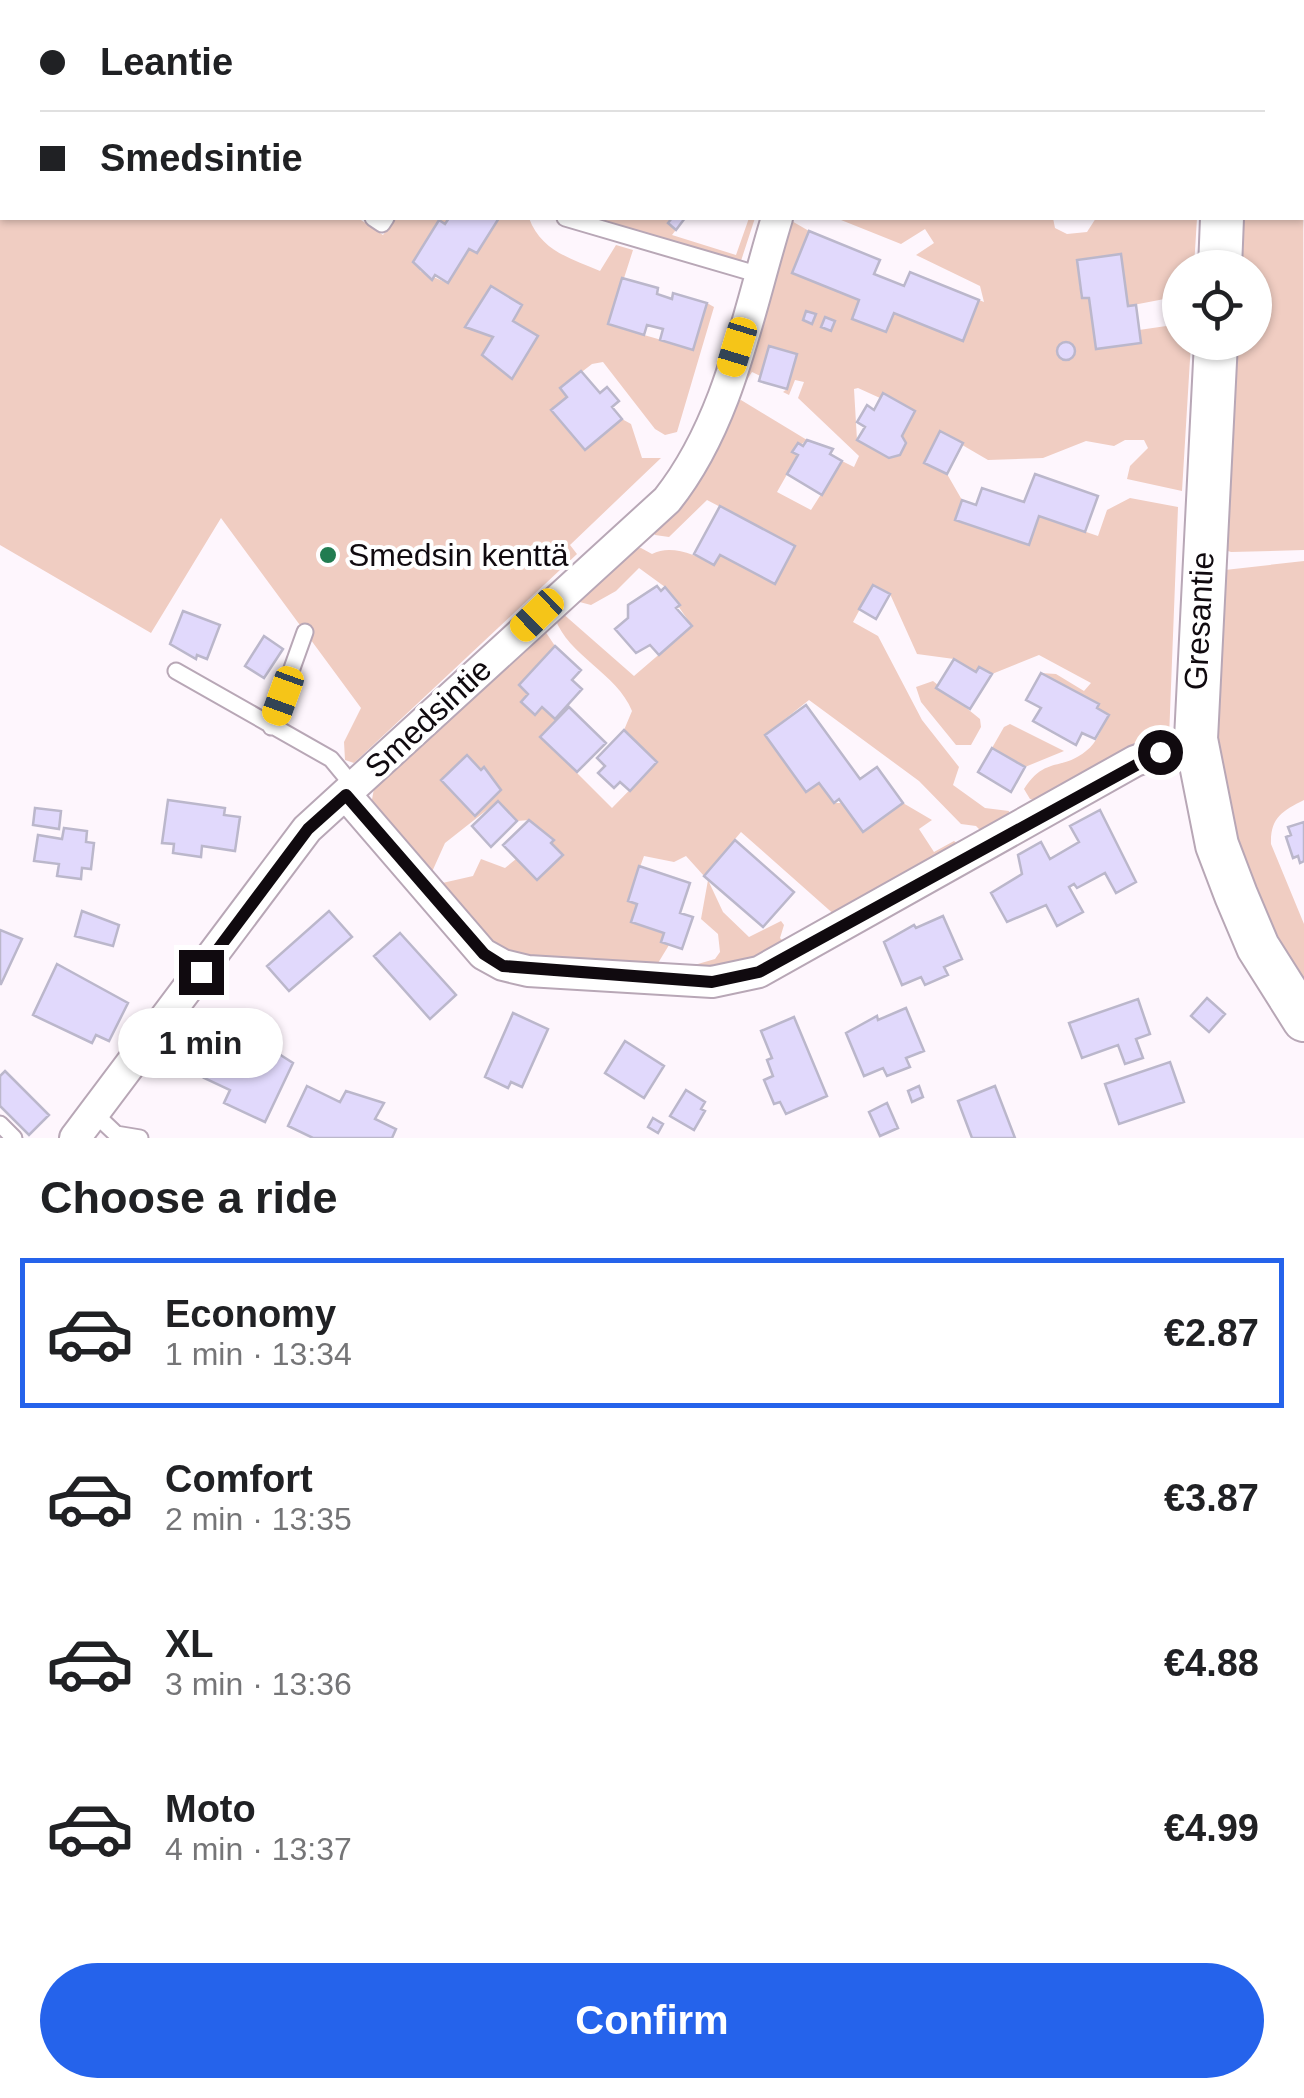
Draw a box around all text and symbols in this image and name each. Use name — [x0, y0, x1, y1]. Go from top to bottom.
text: Leantie — [100, 41, 233, 83]
text: Smedsintie — [100, 137, 303, 179]
map controls — [1162, 250, 1272, 360]
button: locate — [1162, 250, 1272, 360]
car — [714, 314, 760, 380]
place label: Smedsin kenttä — [348, 537, 569, 573]
marker: Smedsin kenttä — [317, 544, 339, 566]
street label: Gresantie — [1177, 551, 1221, 691]
car — [505, 583, 569, 647]
street label: Smedsintie — [358, 651, 498, 785]
car — [259, 663, 307, 729]
route start — [1138, 730, 1183, 775]
route end — [179, 950, 224, 995]
callout: 1 min — [119, 1007, 284, 1077]
text: 1 min — [159, 1025, 242, 1061]
text: Choose a ride — [40, 1172, 338, 1223]
icon: car — [45, 1288, 135, 1378]
text: Economy — [165, 1293, 336, 1335]
text: €2.87 — [1164, 1312, 1259, 1354]
text: 1 min · 13:34 — [165, 1336, 352, 1372]
icon: car — [45, 1453, 135, 1543]
text: Comfort — [165, 1458, 313, 1500]
text: €3.87 — [1164, 1477, 1259, 1519]
text: 2 min · 13:35 — [165, 1501, 352, 1537]
icon: car — [45, 1618, 135, 1708]
text: XL — [165, 1623, 214, 1665]
text: €4.88 — [1164, 1642, 1259, 1684]
text: 3 min · 13:36 — [165, 1666, 352, 1702]
icon: car — [45, 1783, 135, 1873]
text: Moto — [165, 1788, 256, 1830]
text: €4.99 — [1164, 1807, 1259, 1849]
text: 4 min · 13:37 — [165, 1831, 352, 1867]
button: Confirm — [40, 1963, 1264, 2078]

